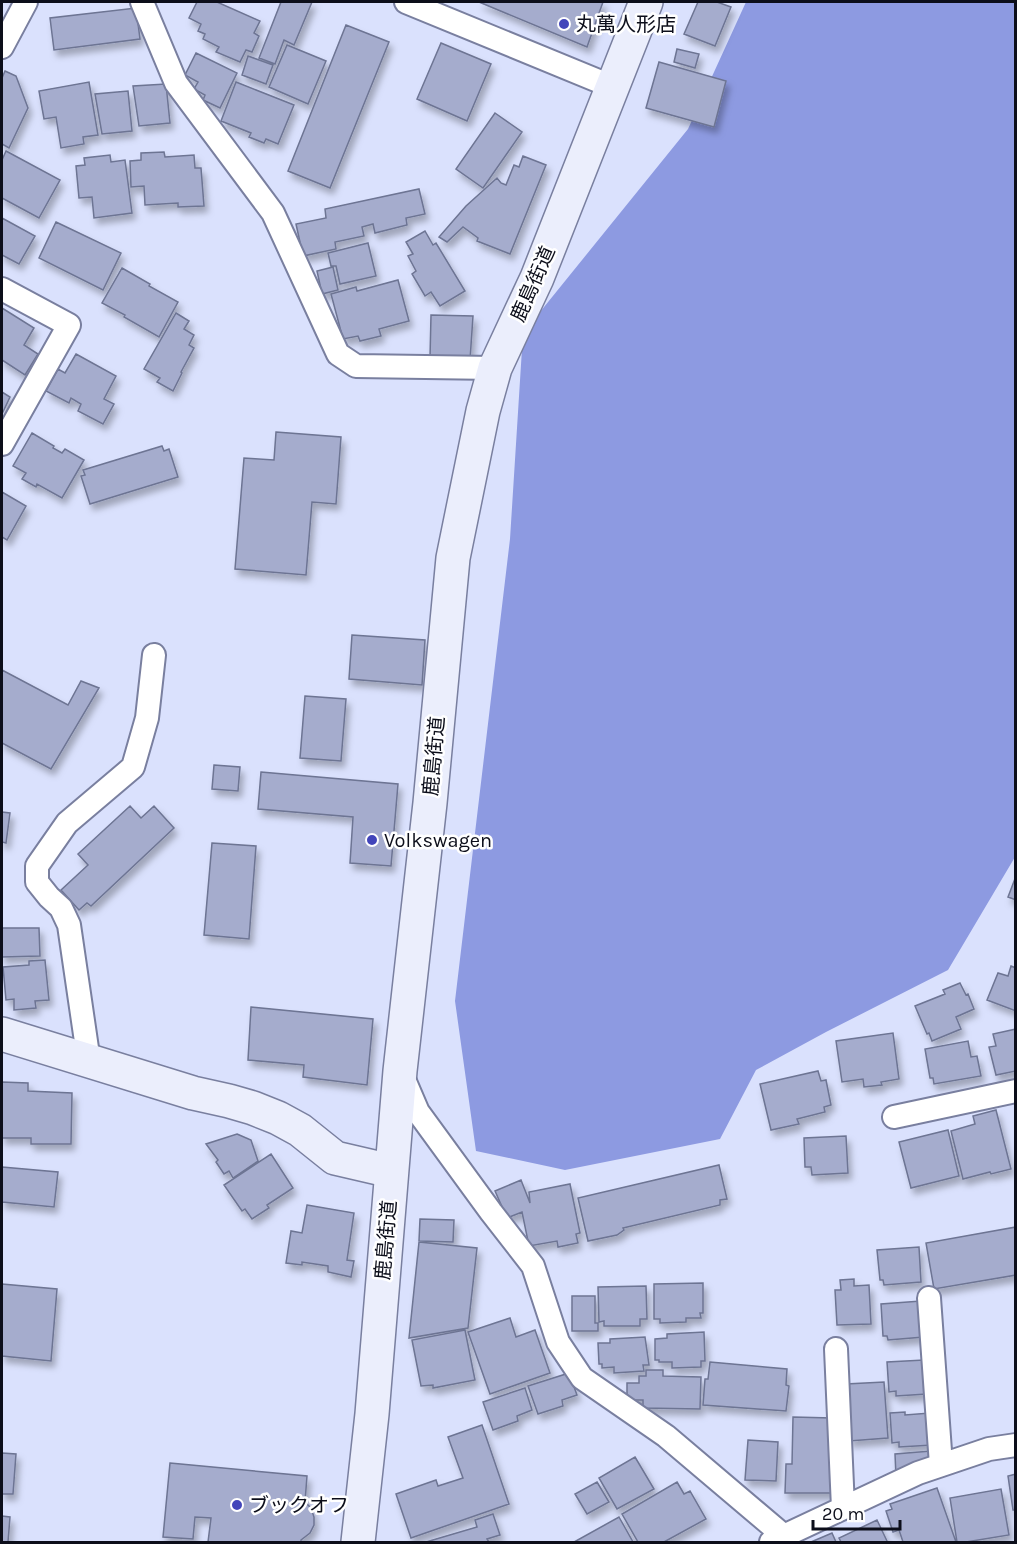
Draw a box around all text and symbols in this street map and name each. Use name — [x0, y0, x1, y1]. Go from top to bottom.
place label: 丸萬人形店 — [576, 13, 676, 36]
marker: 丸萬人形店 — [557, 17, 571, 31]
street label: 鹿島街道 — [506, 243, 560, 325]
street label: 鹿島街道 — [419, 715, 449, 797]
place label: Volkswagen — [384, 829, 492, 852]
marker: Volkswagen — [365, 833, 379, 847]
street label: 鹿島街道 — [371, 1199, 401, 1281]
scale bar — [813, 1493, 900, 1531]
place label: ブックオフ — [249, 1494, 349, 1517]
marker: ブックオフ — [230, 1498, 244, 1512]
text: 20 m — [822, 1503, 864, 1525]

